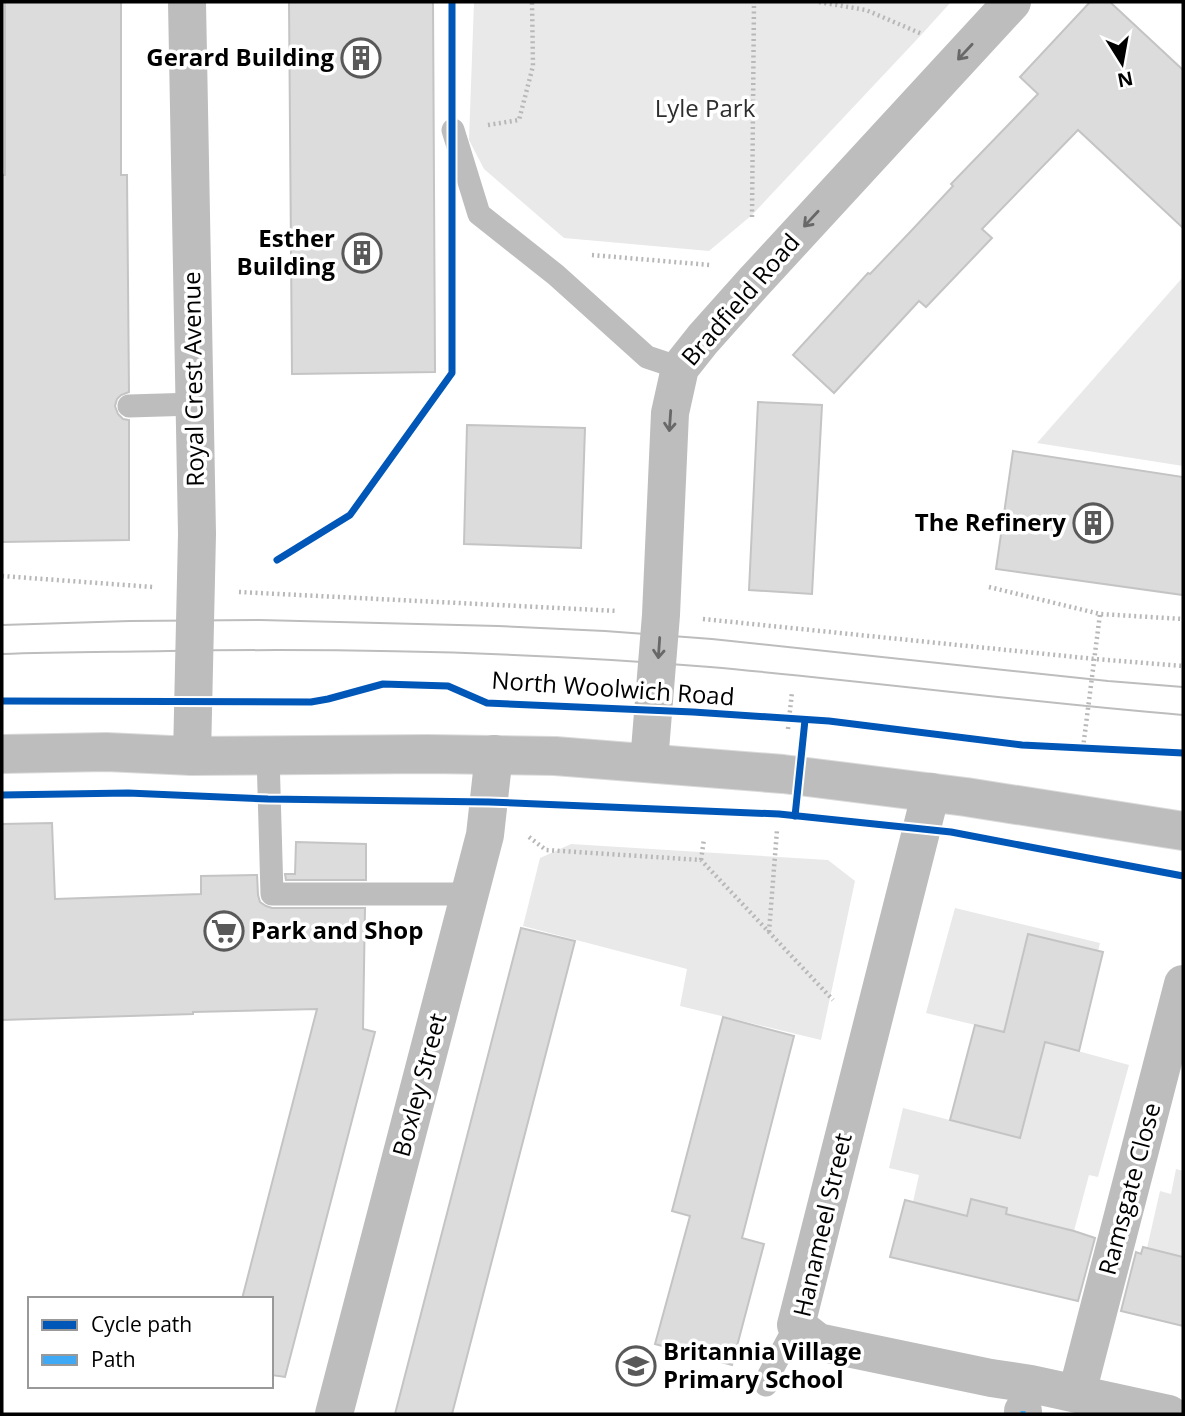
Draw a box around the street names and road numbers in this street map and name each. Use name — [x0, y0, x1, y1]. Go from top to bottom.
street label: Bradfield Road — [673, 226, 807, 372]
street label: Royal Crest Avenue — [174, 271, 211, 487]
street label: North Woolwich Road — [491, 663, 736, 712]
street label: Boxley Street — [384, 1009, 454, 1160]
street label: Ramsgate Close — [1090, 1099, 1167, 1278]
street label: Hanameel Street — [784, 1130, 859, 1320]

